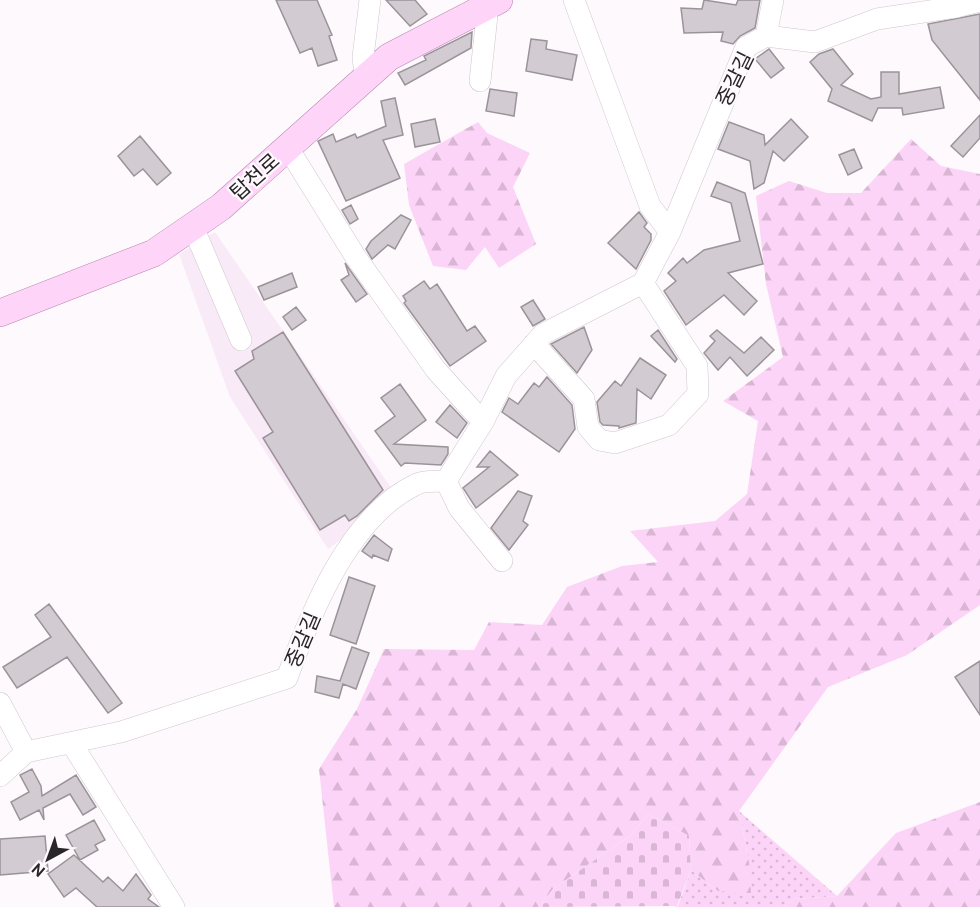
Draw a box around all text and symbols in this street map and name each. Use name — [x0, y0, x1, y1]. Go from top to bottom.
street label: 중갈길 — [711, 47, 758, 110]
street label: 탑천로 — [225, 148, 285, 205]
street label: 중갈길 — [280, 608, 325, 671]
north arrow — [18, 829, 78, 889]
text: N — [28, 859, 49, 881]

